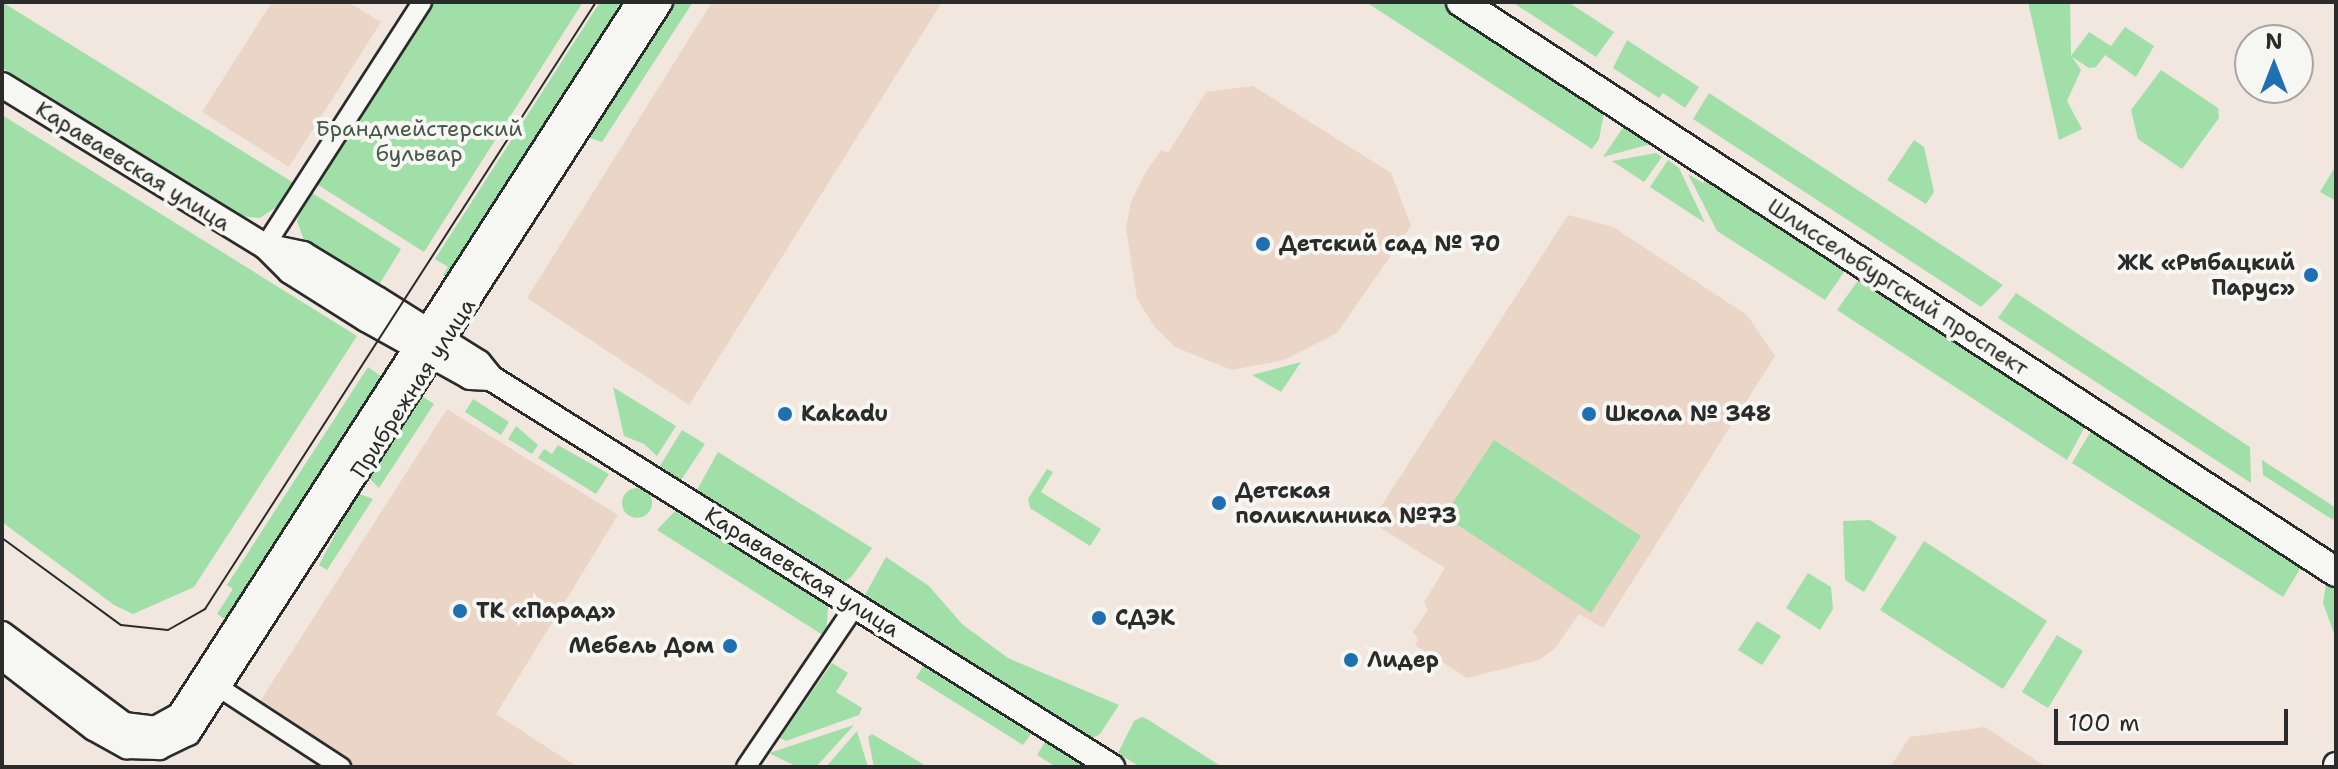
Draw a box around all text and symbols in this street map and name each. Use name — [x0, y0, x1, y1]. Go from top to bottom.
north arrow — [2234, 24, 2314, 104]
text: N — [2265, 27, 2283, 56]
street label: Караваевская улица — [31, 95, 235, 237]
park label: Брандмейстерский бульвар — [315, 115, 523, 166]
street label: Шлиссельбургский проспект — [1763, 193, 2033, 381]
place label: Детский сад № 70 — [1279, 231, 1500, 257]
marker: Детский сад № 70 — [1254, 235, 1272, 253]
place label: ЖК «Рыбацкий Парус» — [2118, 249, 2295, 300]
marker: ЖК «Рыбацкий Парус» — [2302, 266, 2320, 284]
street label: Прибрежная улица — [345, 293, 481, 483]
place label: Kakadu — [801, 401, 888, 427]
place label: Школа № 348 — [1605, 401, 1771, 427]
marker: Kakadu — [776, 405, 794, 423]
marker: Школа № 348 — [1580, 405, 1598, 423]
place label: Детская поликлиника №73 — [1235, 477, 1457, 528]
marker: Детская поликлиника №73 — [1210, 494, 1228, 512]
street label: Караваевская улица — [700, 501, 904, 643]
place label: ТК «Парад» — [476, 598, 616, 624]
marker: ТК «Парад» — [451, 602, 469, 620]
place label: СДЭК — [1115, 605, 1175, 631]
marker: СДЭК — [1090, 609, 1108, 627]
place label: Мебель Дом — [568, 633, 714, 659]
marker: Мебель Дом — [721, 637, 739, 655]
place label: Лидер — [1367, 647, 1439, 673]
marker: Лидер — [1342, 651, 1360, 669]
scale bar — [2058, 693, 2292, 743]
text: 100 m — [2068, 707, 2140, 739]

